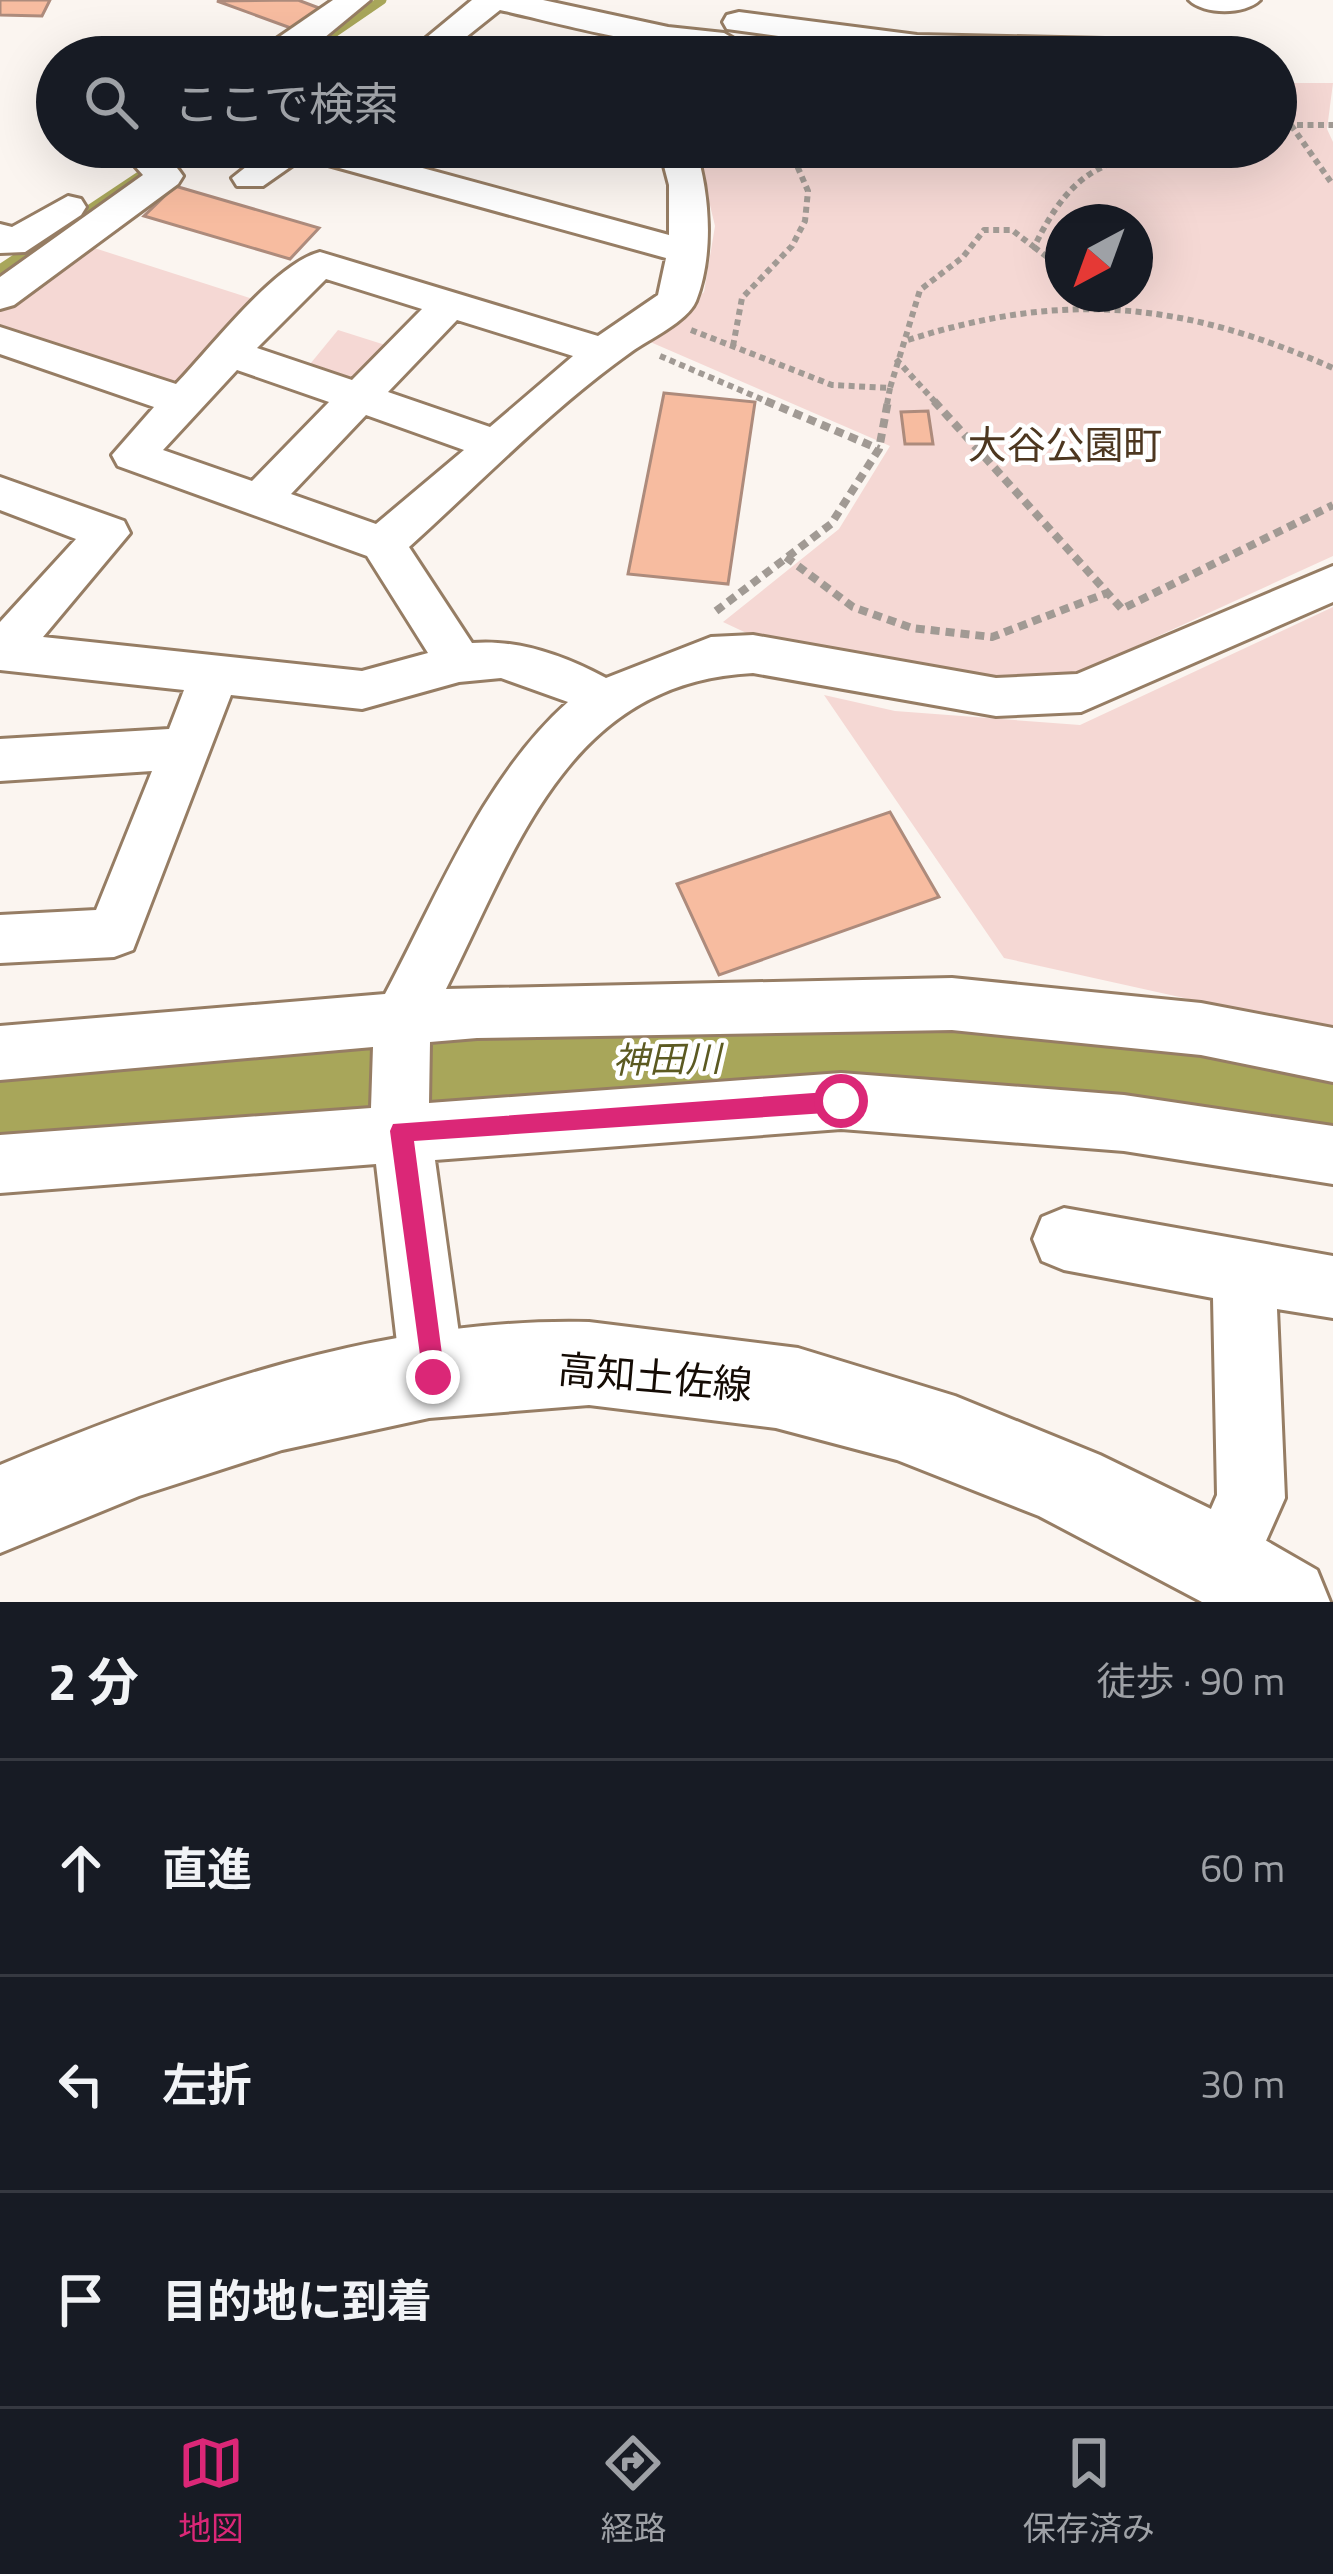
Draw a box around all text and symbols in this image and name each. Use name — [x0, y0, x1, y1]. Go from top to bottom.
search box — [36, 36, 1297, 168]
icon: search — [78, 69, 144, 135]
text: ここで検索 — [174, 69, 399, 137]
north arrow — [1045, 204, 1153, 312]
district label: 大谷公園町 — [967, 415, 1163, 474]
water label: 神田川 — [613, 1030, 725, 1087]
route start — [814, 1074, 868, 1128]
street label: 高知土佐線 — [555, 1339, 755, 1414]
route end — [406, 1350, 460, 1404]
text: 2 分 — [48, 1642, 139, 1720]
text: 徒歩 · 90 m — [1097, 1651, 1285, 1710]
text: 直進 — [162, 1834, 252, 1902]
icon: ahead — [48, 1835, 114, 1901]
text: 60 m — [1200, 1838, 1285, 1897]
text: 左折 — [162, 2050, 252, 2118]
icon: left — [48, 2051, 114, 2117]
text: 30 m — [1200, 2054, 1285, 2113]
text: 目的地に到着 — [162, 2266, 432, 2334]
icon: arrive — [48, 2267, 114, 2333]
tab: 地図 — [178, 2430, 244, 2553]
tab: 経路 — [600, 2430, 666, 2553]
tab: 保存済み — [1023, 2430, 1155, 2553]

